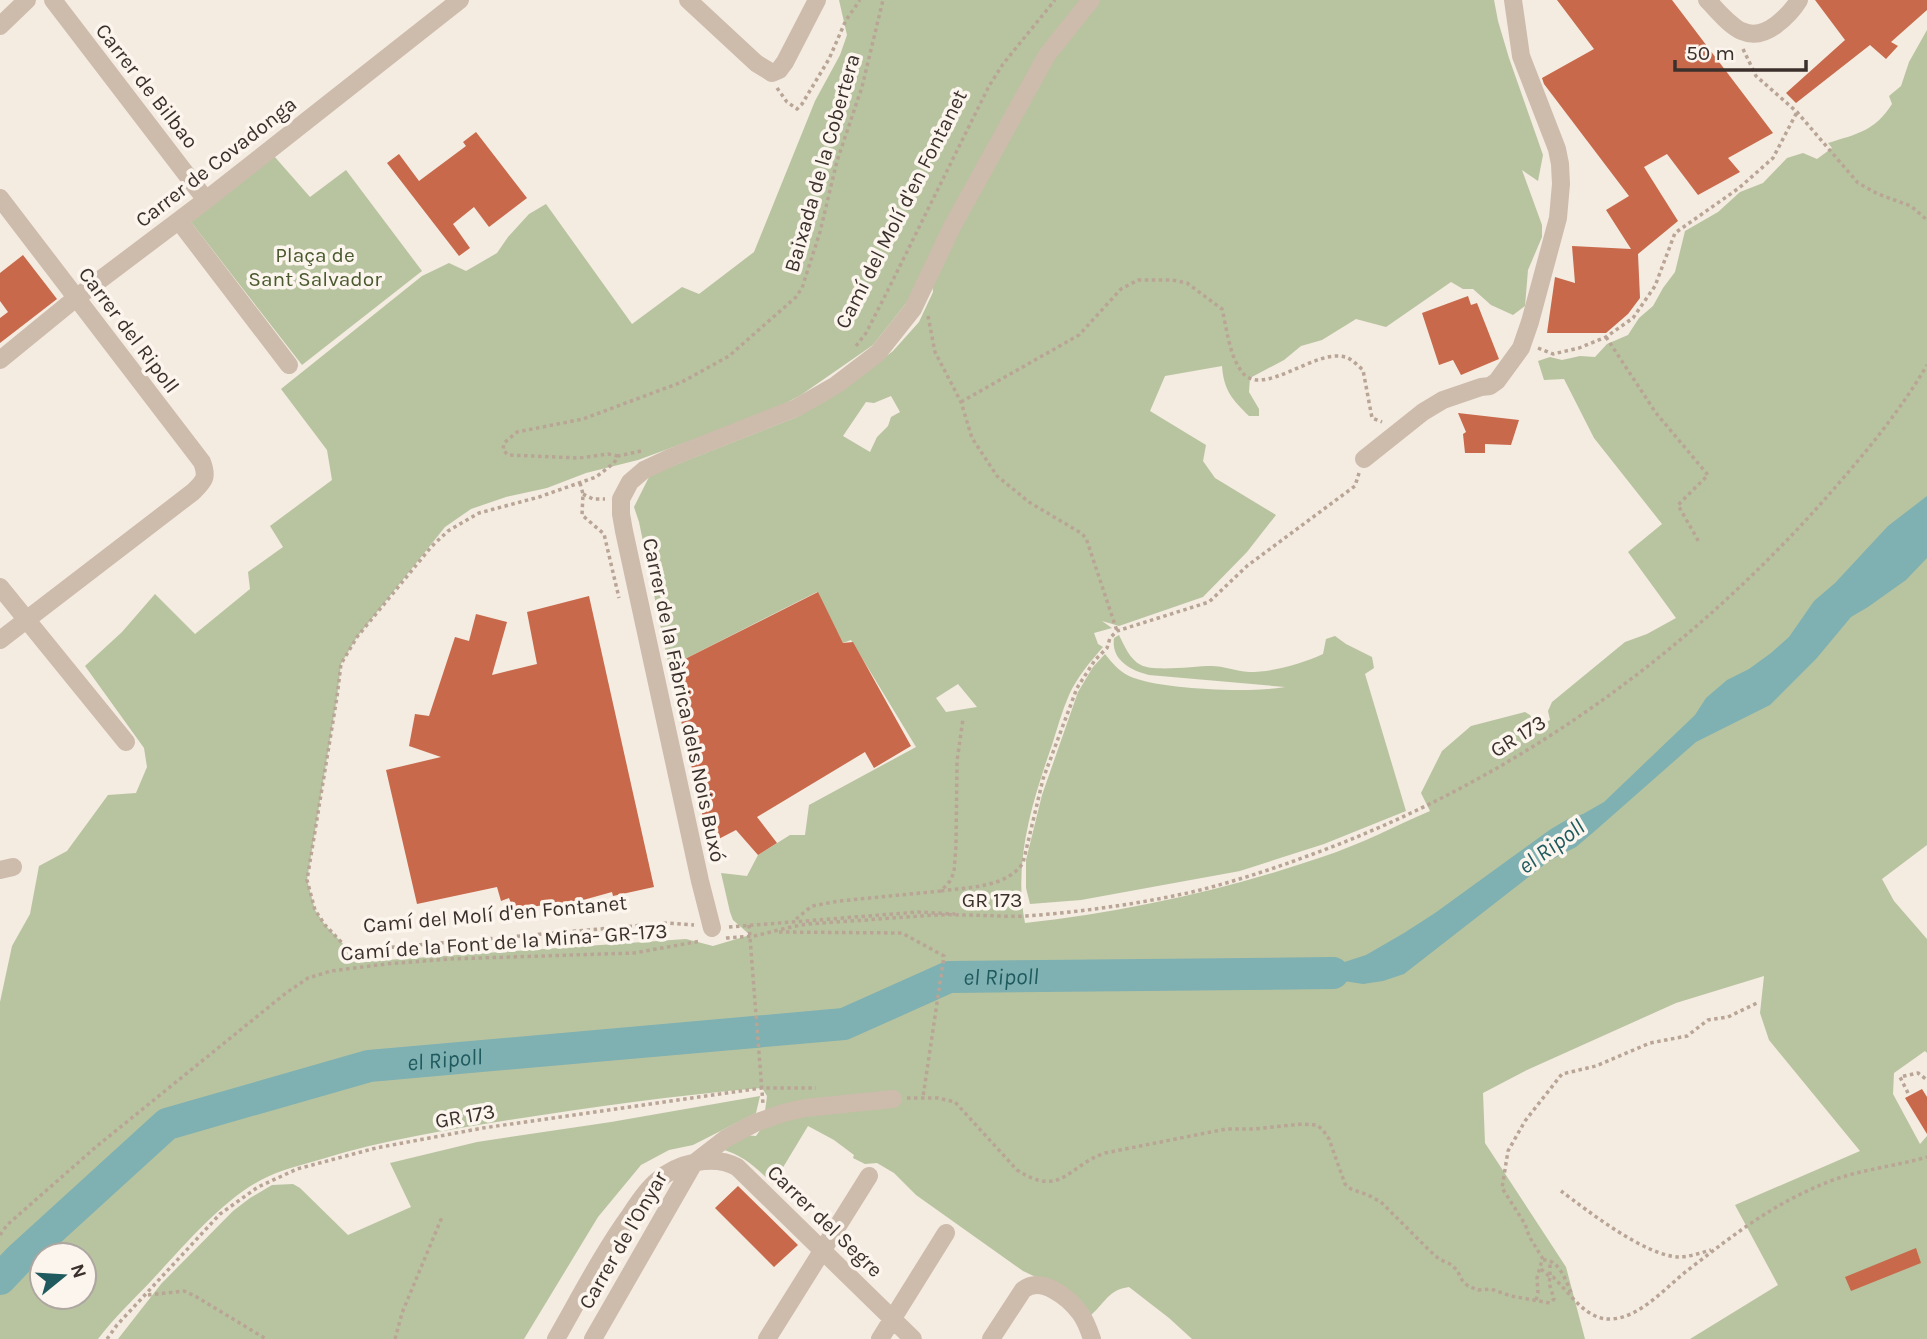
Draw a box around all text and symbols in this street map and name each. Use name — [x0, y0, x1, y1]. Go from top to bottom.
street label: Carrer de Bilbao — [91, 19, 203, 153]
scale bar — [1675, 28, 1806, 72]
text: 50 m — [1686, 41, 1735, 65]
street label: Baixada de la Cobertera — [779, 51, 865, 275]
street label: Camí del Molí d'en Fontanet — [830, 85, 972, 332]
street label: Carrer de Covadonga — [131, 92, 301, 232]
park label: Plaça de Sant Salvador — [248, 243, 382, 291]
street label: Carrer del Ripoll — [74, 262, 184, 398]
street label: Carrer de la Fàbrica dels Nois Buxó — [638, 536, 730, 864]
street label: GR 173 — [1486, 710, 1550, 762]
water label: el Ripoll — [1513, 813, 1590, 880]
street label: GR 173 — [962, 888, 1022, 912]
street label: Camí del Molí d'en Fontanet — [362, 890, 628, 937]
street label: Camí de la Font de la Mina- GR-173 — [340, 919, 668, 965]
water label: el Ripoll — [963, 963, 1039, 991]
water label: el Ripoll — [406, 1043, 484, 1077]
street label: GR 173 — [433, 1099, 497, 1133]
street label: Carrer del Segre — [762, 1160, 888, 1282]
street label: Carrer de l'Onyar — [574, 1166, 672, 1313]
north arrow — [28, 1241, 98, 1311]
text: N — [66, 1261, 91, 1281]

